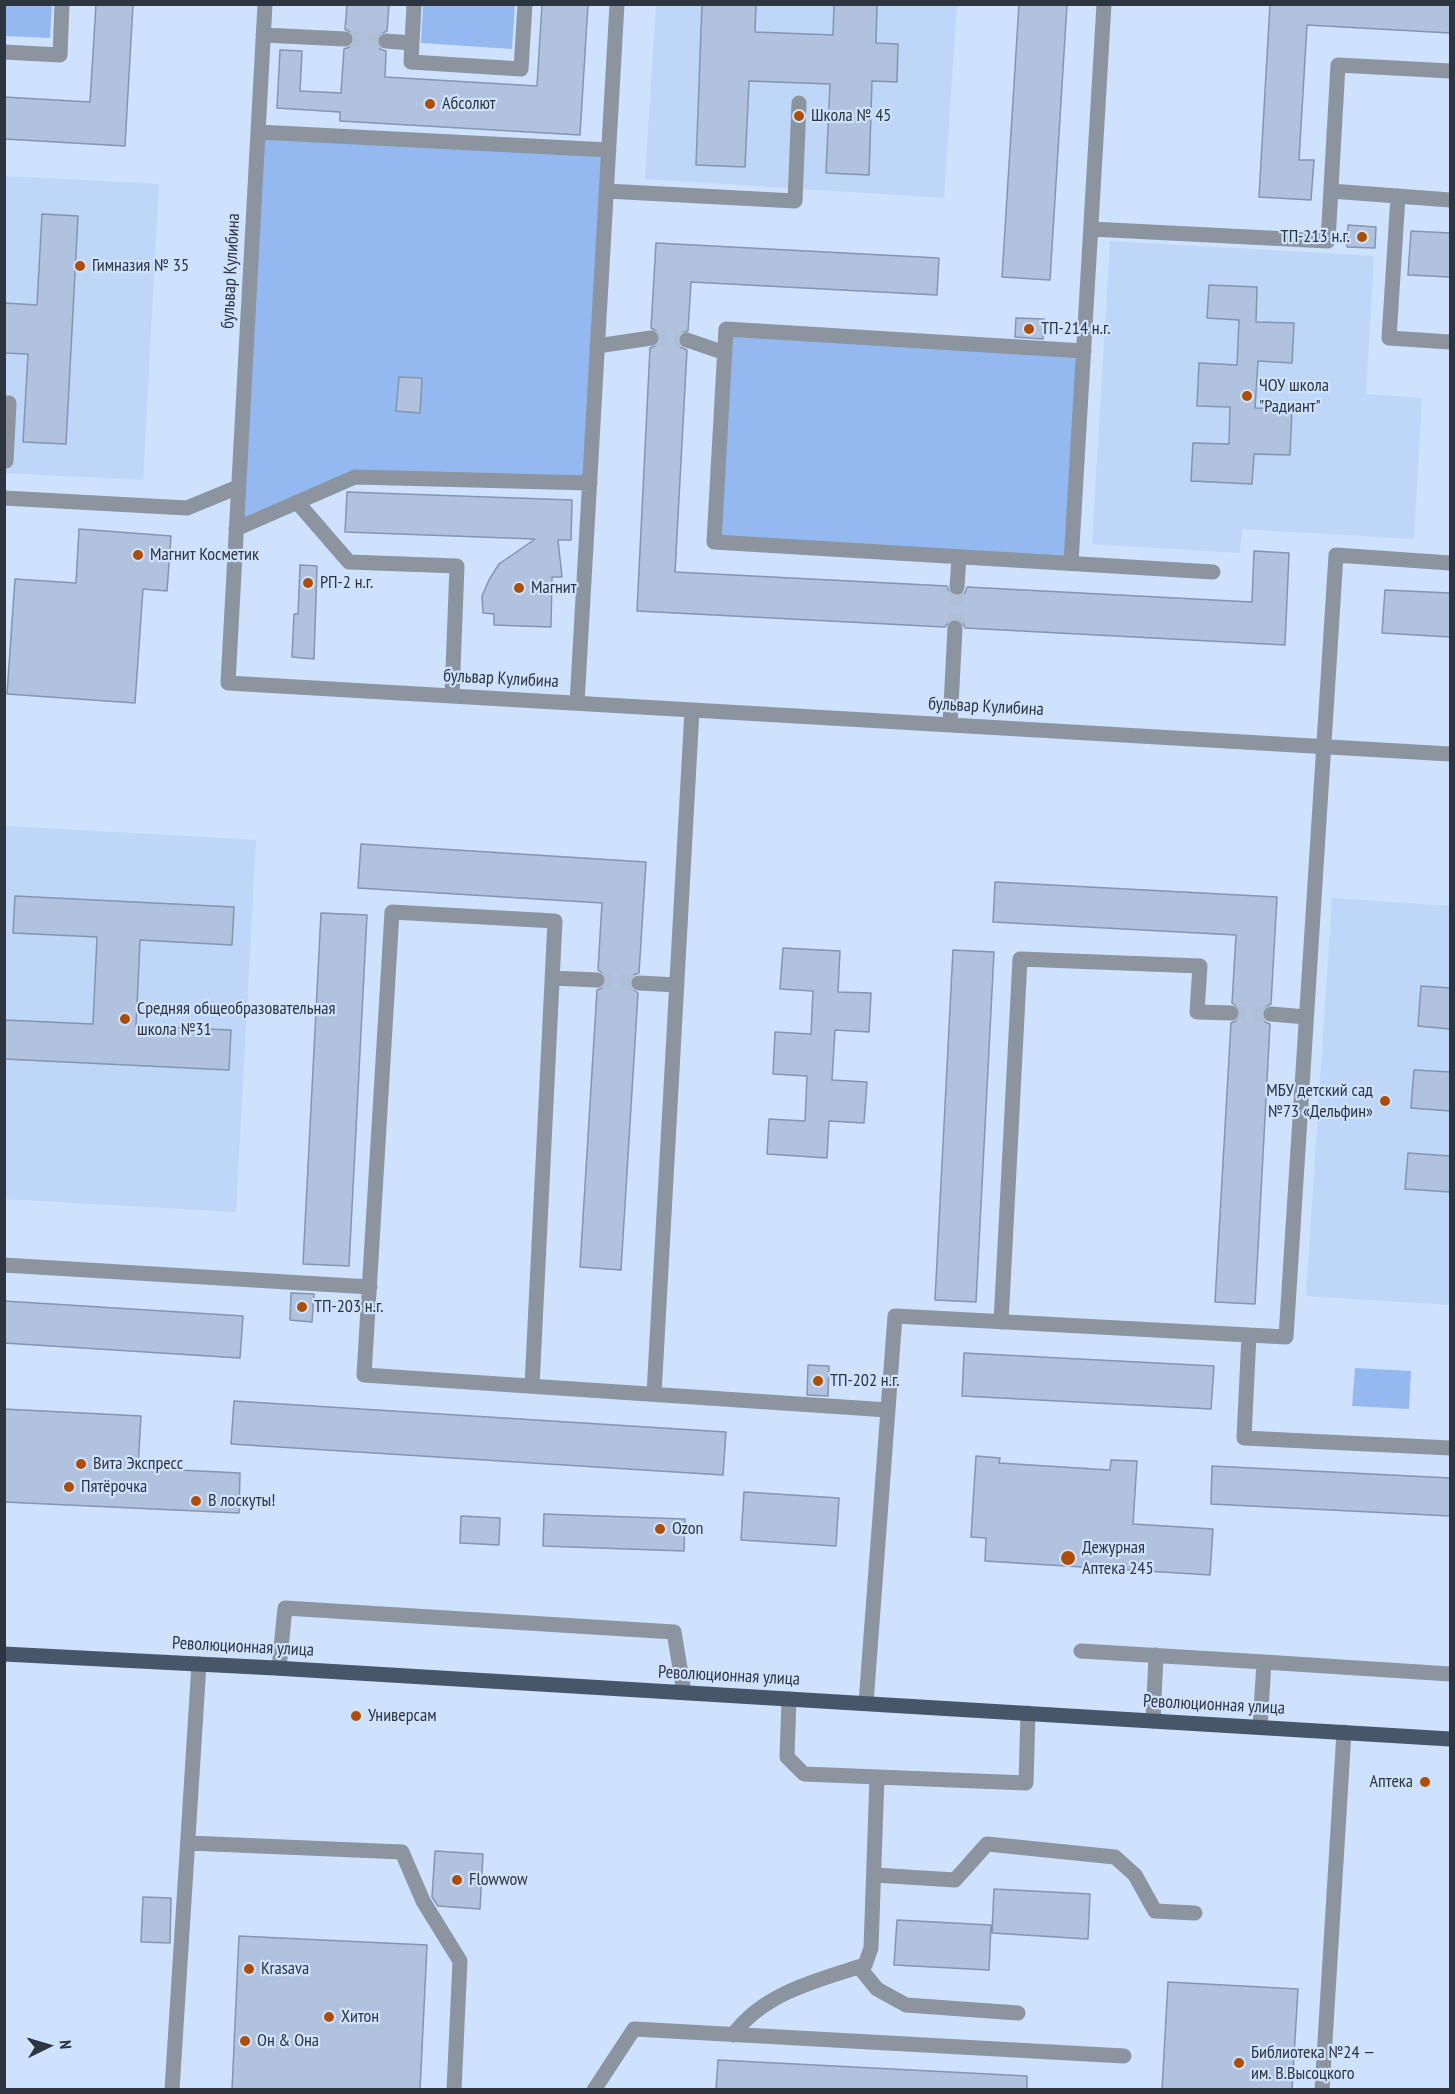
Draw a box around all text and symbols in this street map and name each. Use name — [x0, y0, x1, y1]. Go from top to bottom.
place label: Абсолют — [442, 93, 495, 115]
marker: Абсолют — [423, 97, 437, 111]
place label: Школа № 45 — [811, 105, 891, 127]
marker: Школа № 45 — [792, 109, 806, 123]
street label: бульвар Кулибина — [217, 213, 245, 329]
place label: ТП-213 н.г. — [1281, 226, 1350, 248]
marker: ТП-213 н.г. — [1355, 230, 1369, 244]
place label: Гимназия № 35 — [92, 255, 189, 277]
marker: Гимназия № 35 — [73, 259, 87, 273]
place label: ТП-214 н.г. — [1041, 318, 1110, 340]
marker: ТП-214 н.г. — [1022, 322, 1036, 336]
place label: ЧОУ школа "Радиант" — [1259, 375, 1329, 418]
marker: ЧОУ школа "Радиант" — [1240, 389, 1254, 403]
place label: Магнит Косметик — [150, 544, 259, 566]
marker: Магнит Косметик — [131, 548, 145, 562]
place label: РП-2 н.г. — [320, 572, 373, 594]
marker: РП-2 н.г. — [301, 576, 315, 590]
place label: Магнит — [531, 577, 576, 599]
marker: Магнит — [512, 581, 526, 595]
street label: бульвар Кулибина — [443, 665, 559, 693]
street label: бульвар Кулибина — [928, 693, 1044, 721]
place label: Средняя общеобразовательная школа №31 — [137, 998, 335, 1040]
marker: Средняя общеобразовательная школа №31 — [118, 1012, 132, 1026]
place label: МБУ детский сад №73 «Дельфин» — [1266, 1080, 1373, 1122]
marker: МБУ детский сад №73 «Дельфин» — [1378, 1094, 1392, 1108]
place label: ТП-203 н.г. — [314, 1296, 383, 1318]
marker: ТП-203 н.г. — [295, 1300, 309, 1314]
place label: ТП-202 н.г. — [830, 1370, 899, 1392]
marker: ТП-202 н.г. — [811, 1374, 825, 1388]
place label: Вита Экспресс — [93, 1453, 183, 1475]
marker: Вита Экспресс — [74, 1457, 88, 1471]
place label: Пятёрочка — [81, 1476, 147, 1498]
marker: Пятёрочка — [62, 1480, 76, 1494]
place label: В лоскуты! — [208, 1490, 276, 1512]
marker: В лоскуты! — [189, 1494, 203, 1508]
place label: Ozon — [672, 1518, 704, 1540]
marker: Ozon — [653, 1522, 667, 1536]
place label: Дежурная Аптека 245 — [1082, 1537, 1154, 1580]
marker: Дежурная Аптека 245 — [1059, 1549, 1077, 1567]
street label: Революционная улица — [172, 1632, 314, 1662]
street label: Революционная улица — [658, 1661, 800, 1691]
street label: Революционная улица — [1143, 1690, 1285, 1720]
place label: Универсам — [368, 1705, 437, 1727]
marker: Универсам — [349, 1709, 363, 1723]
place label: Аптека — [1370, 1771, 1413, 1793]
marker: Аптека — [1418, 1775, 1432, 1789]
place label: Flowwow — [469, 1869, 528, 1891]
marker: Flowwow — [450, 1873, 464, 1887]
place label: Krasava — [261, 1958, 309, 1980]
marker: Krasava — [242, 1962, 256, 1976]
place label: Хитон — [341, 2006, 379, 2028]
marker: Хитон — [322, 2010, 336, 2024]
north arrow — [18, 2016, 78, 2076]
place label: Он & Она — [257, 2030, 319, 2052]
marker: Он & Она — [238, 2034, 252, 2048]
text: N — [56, 2039, 76, 2050]
place label: Библиотека №24 — им. В.Высоцкого — [1251, 2042, 1375, 2084]
marker: Библиотека №24 — им. В.Высоцкого — [1232, 2056, 1246, 2070]

